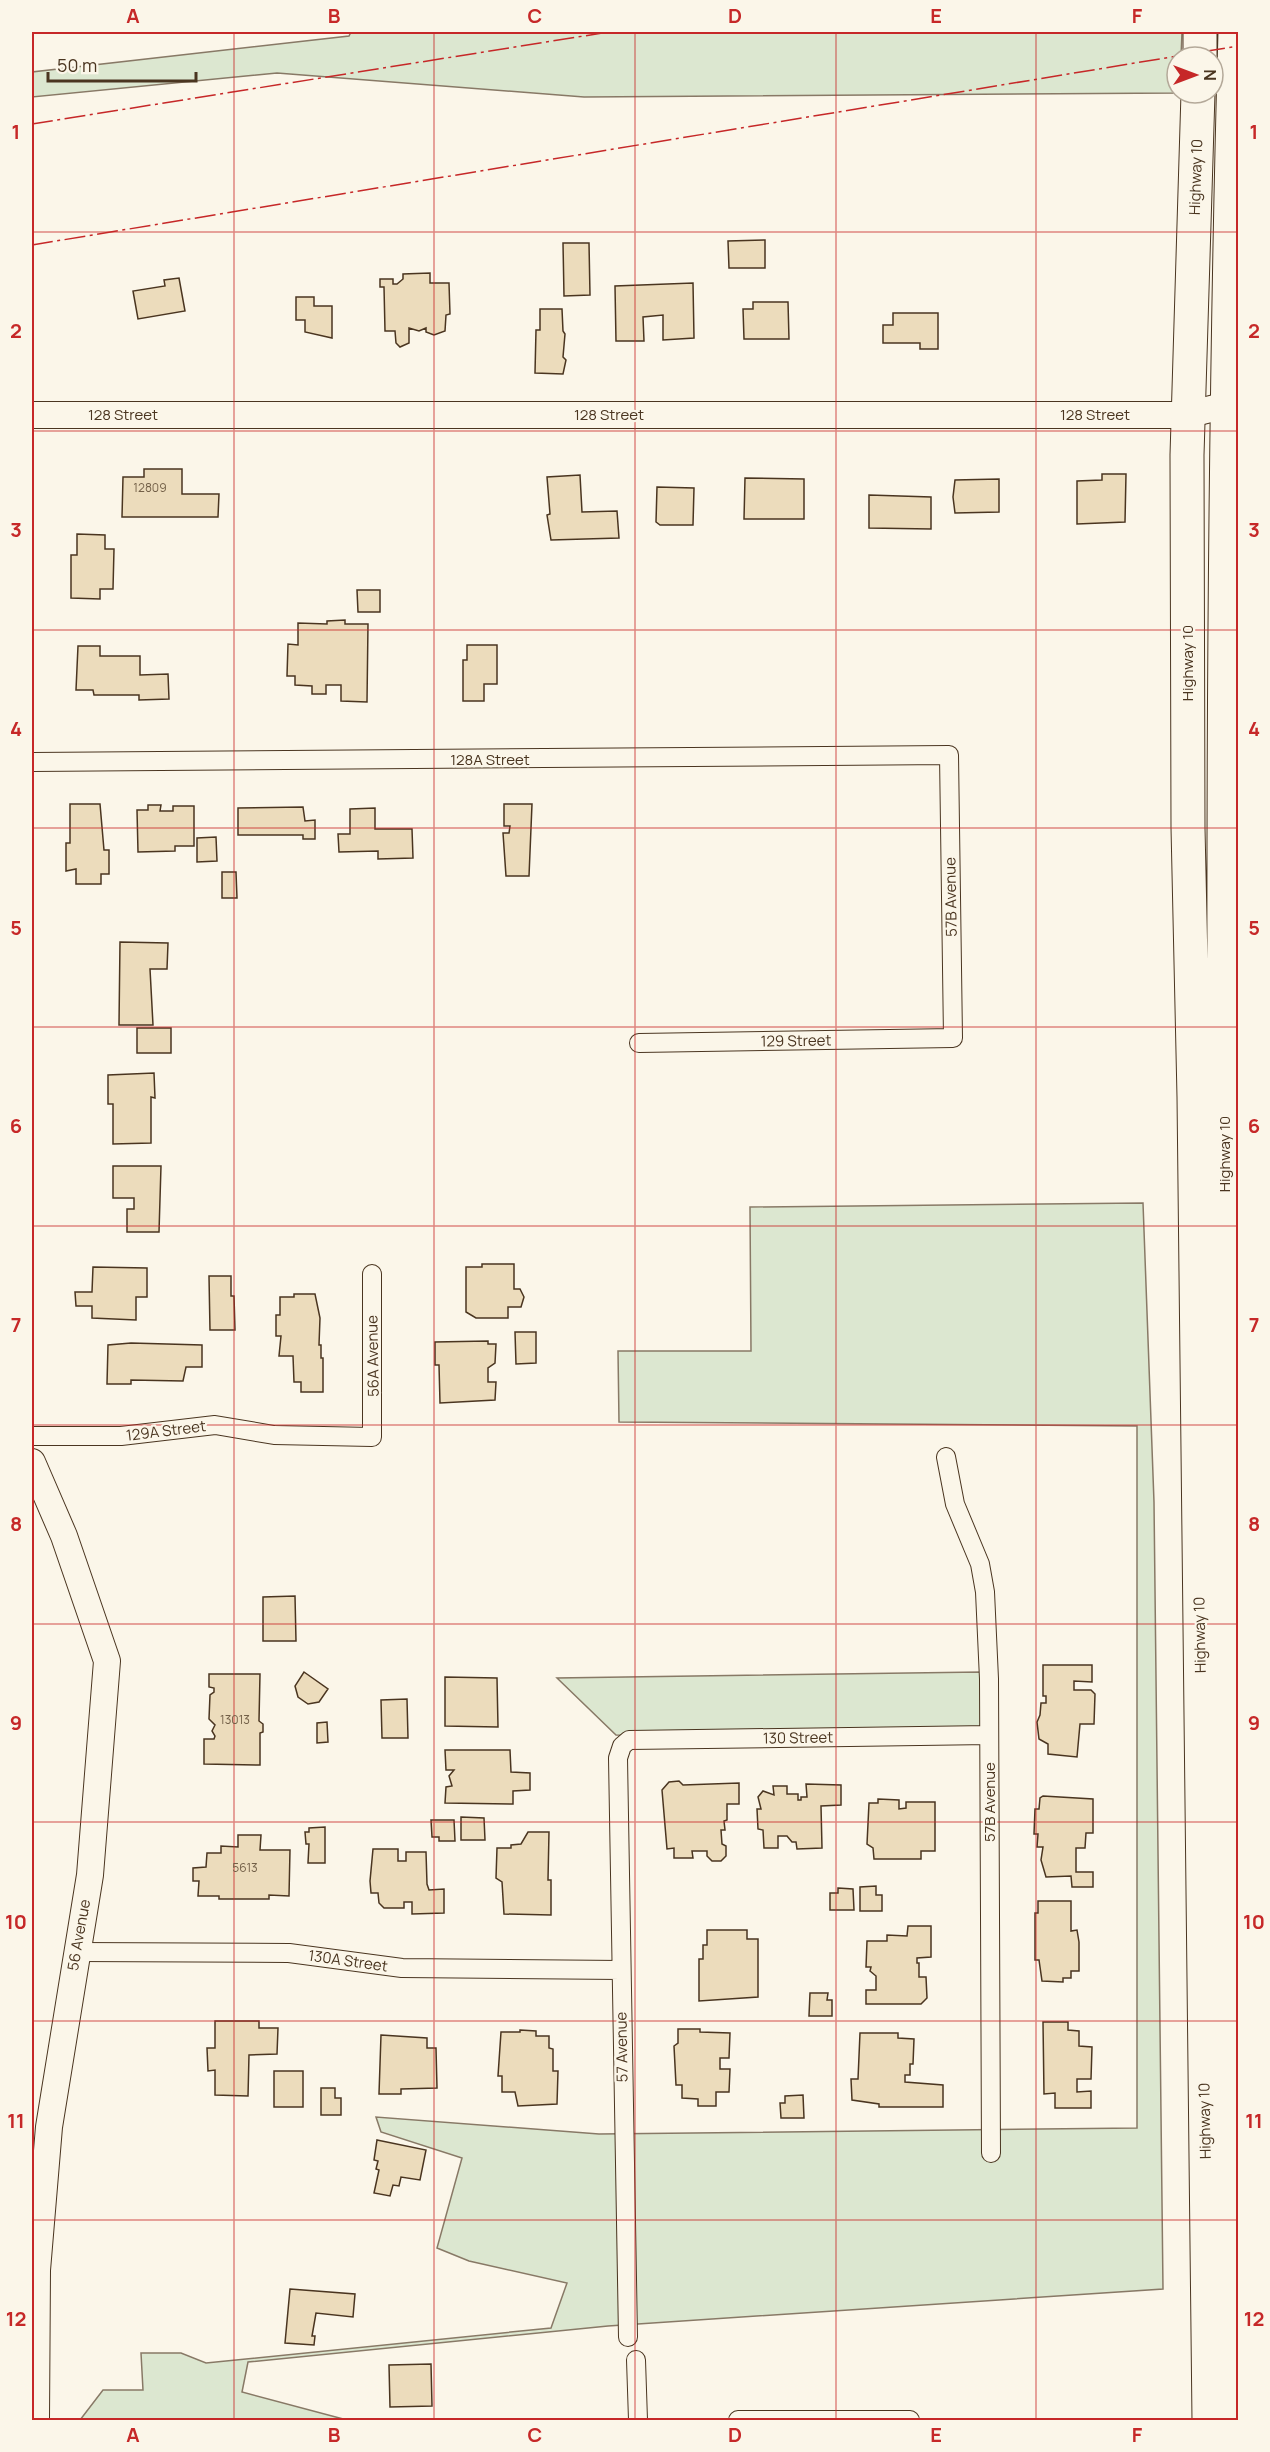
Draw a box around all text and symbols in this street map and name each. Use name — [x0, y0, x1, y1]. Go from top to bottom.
text: A — [126, 2, 140, 29]
text: B — [328, 2, 341, 29]
text: C — [528, 2, 542, 29]
text: D — [728, 2, 742, 29]
text: E — [930, 2, 942, 29]
text: F — [1132, 2, 1143, 29]
scale bar — [48, 45, 196, 83]
north arrow — [1165, 45, 1225, 105]
text: 50 m — [57, 53, 97, 77]
text: N — [1199, 69, 1221, 81]
text: 1 — [12, 118, 20, 145]
text: 1 — [1250, 118, 1258, 145]
street label: Highway 10 — [1184, 138, 1207, 216]
text: 2 — [10, 317, 22, 344]
text: 2 — [1248, 317, 1260, 344]
street label: 128 Street — [88, 404, 158, 425]
street label: 128 Street — [574, 404, 644, 425]
street label: 128 Street — [1060, 404, 1130, 425]
house number: 12809 — [133, 479, 167, 496]
text: 3 — [10, 516, 22, 543]
text: 3 — [1248, 516, 1260, 543]
street label: Highway 10 — [1177, 625, 1198, 701]
text: 4 — [10, 715, 22, 742]
text: 4 — [1248, 715, 1260, 742]
street label: 128A Street — [450, 749, 530, 770]
street label: 57B Avenue — [939, 857, 962, 937]
text: 5 — [10, 914, 22, 941]
text: 5 — [1248, 914, 1260, 941]
street label: 129 Street — [760, 1029, 832, 1052]
text: 6 — [10, 1112, 22, 1139]
text: 6 — [1248, 1112, 1260, 1139]
street label: Highway 10 — [1214, 1116, 1235, 1192]
text: 7 — [11, 1311, 21, 1338]
text: 7 — [1249, 1311, 1259, 1338]
street label: 56A Avenue — [361, 1315, 384, 1397]
street label: 129A Street — [125, 1415, 207, 1446]
text: 8 — [10, 1510, 22, 1537]
text: 8 — [1248, 1510, 1260, 1537]
street label: Highway 10 — [1188, 1597, 1211, 1673]
text: 9 — [10, 1709, 22, 1736]
text: 9 — [1248, 1709, 1260, 1736]
house number: 13013 — [220, 1711, 250, 1728]
street label: 130 Street — [763, 1726, 833, 1749]
street label: 57B Avenue — [979, 1762, 1000, 1842]
house number: 5613 — [232, 1859, 258, 1876]
street label: 56 Avenue — [62, 1897, 95, 1972]
text: 10 — [5, 1908, 27, 1935]
text: 10 — [1243, 1908, 1265, 1935]
street label: 130A Street — [307, 1945, 389, 1976]
street label: 57 Avenue — [610, 2011, 633, 2082]
street label: Highway 10 — [1193, 2083, 1216, 2159]
text: 11 — [7, 2107, 25, 2134]
text: 11 — [1245, 2107, 1263, 2134]
text: 12 — [6, 2305, 26, 2332]
text: 12 — [1244, 2305, 1264, 2332]
text: A — [126, 2421, 140, 2448]
text: B — [328, 2421, 341, 2448]
text: C — [528, 2421, 542, 2448]
text: D — [728, 2421, 742, 2448]
text: E — [930, 2421, 942, 2448]
text: F — [1132, 2421, 1143, 2448]

